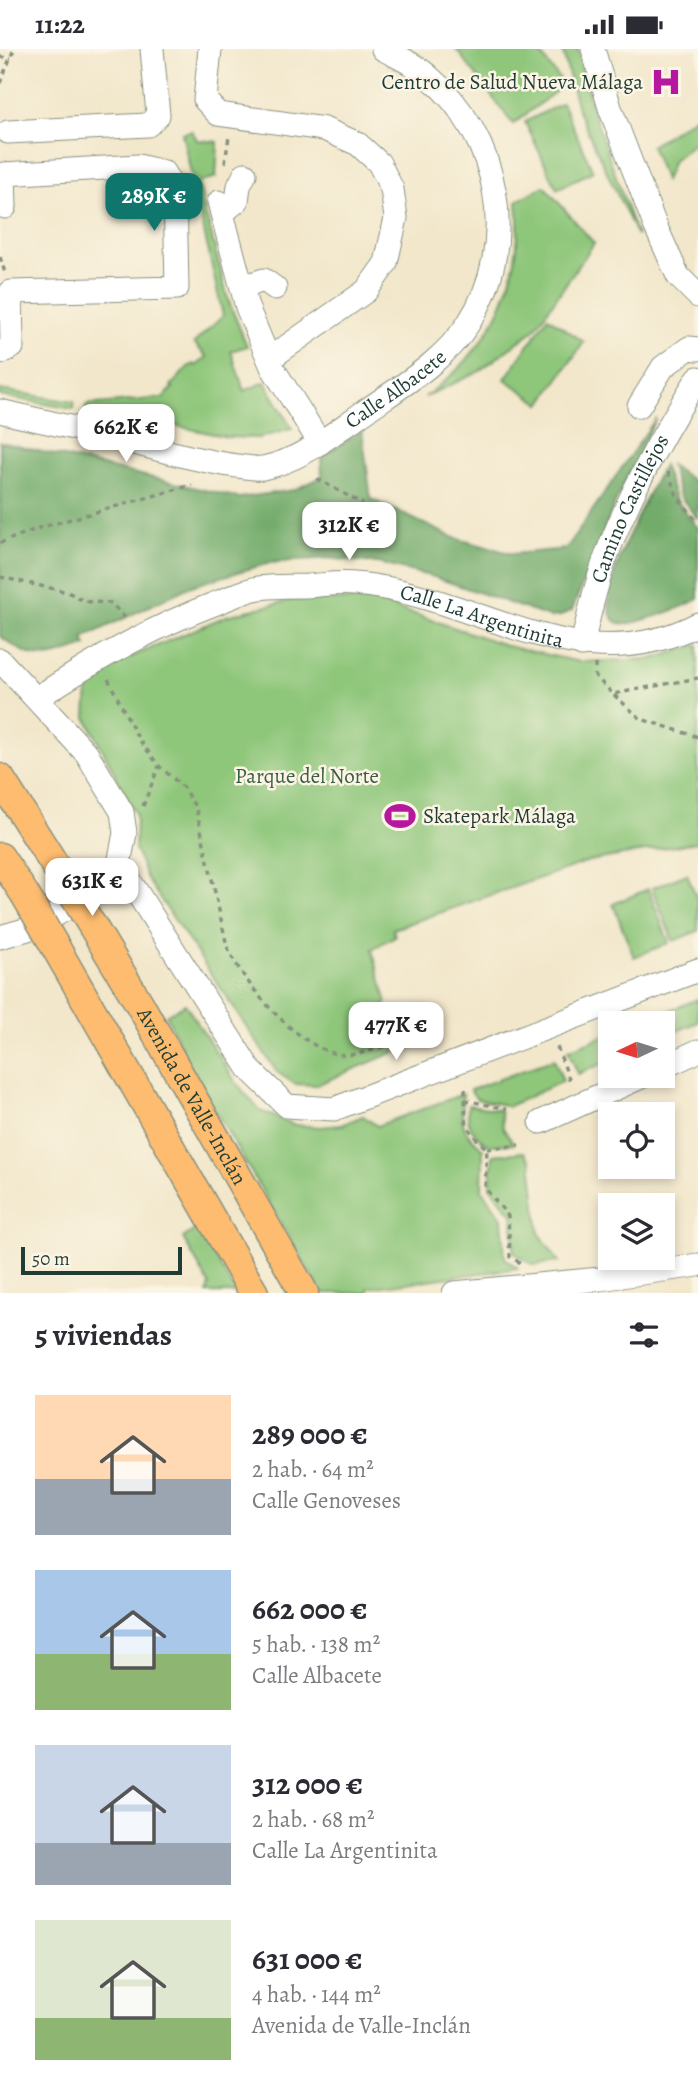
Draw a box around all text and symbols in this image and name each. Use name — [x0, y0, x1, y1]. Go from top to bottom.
text: 11:22 — [35, 7, 85, 42]
hospital icon: Centro de Salud Nueva Málaga — [649, 65, 683, 99]
place label: Centro de Salud Nueva Málaga — [382, 68, 643, 96]
pin: 289K € — [97, 173, 211, 233]
text: 289K € — [121, 180, 187, 211]
street label: Calle Albacete — [339, 343, 452, 435]
pin: 662K € — [69, 405, 183, 464]
text: 662K € — [94, 411, 158, 442]
street label: Camino Castillejos — [584, 429, 675, 586]
pin: 312K € — [292, 503, 406, 562]
text: 312K € — [318, 509, 380, 540]
street label: Calle La Argentinita — [397, 578, 566, 654]
park label: Parque del Norte — [235, 762, 379, 790]
sports icon: Skatepark Málaga — [383, 799, 417, 833]
place label: Skatepark Málaga — [423, 802, 576, 830]
pin: 631K € — [35, 859, 149, 918]
text: 631K € — [61, 865, 123, 896]
street label: Avenida de Valle-Inclán — [130, 1001, 254, 1190]
pin: 477K € — [339, 1003, 453, 1062]
text: 477K € — [365, 1009, 427, 1040]
north arrow — [598, 1011, 676, 1089]
map controls — [598, 1011, 675, 1270]
button: locate — [598, 1102, 675, 1179]
button: layers — [598, 1193, 675, 1270]
scale bar — [21, 1244, 182, 1276]
text: 50 m — [32, 1246, 70, 1272]
text: 5 viviendas — [35, 1315, 172, 1355]
icon: filters — [625, 1316, 663, 1354]
text: 289 000 € — [252, 1414, 368, 1454]
icon: home — [91, 1423, 175, 1507]
text: 2 hab. · 64 m² — [252, 1454, 374, 1485]
text: Calle Genoveses — [252, 1485, 401, 1516]
text: 662 000 € — [252, 1589, 367, 1629]
icon: home — [91, 1598, 175, 1682]
text: 5 hab. · 138 m² — [252, 1629, 380, 1660]
text: Calle Albacete — [252, 1660, 382, 1691]
text: 312 000 € — [252, 1764, 363, 1804]
icon: home — [91, 1773, 175, 1857]
text: 2 hab. · 68 m² — [252, 1804, 375, 1835]
text: Calle La Argentinita — [252, 1835, 438, 1866]
text: 631 000 € — [252, 1939, 363, 1979]
icon: home — [91, 1948, 175, 2032]
text: 4 hab. · 144 m² — [252, 1979, 381, 2010]
text: Avenida de Valle-Inclán — [252, 2010, 471, 2041]

